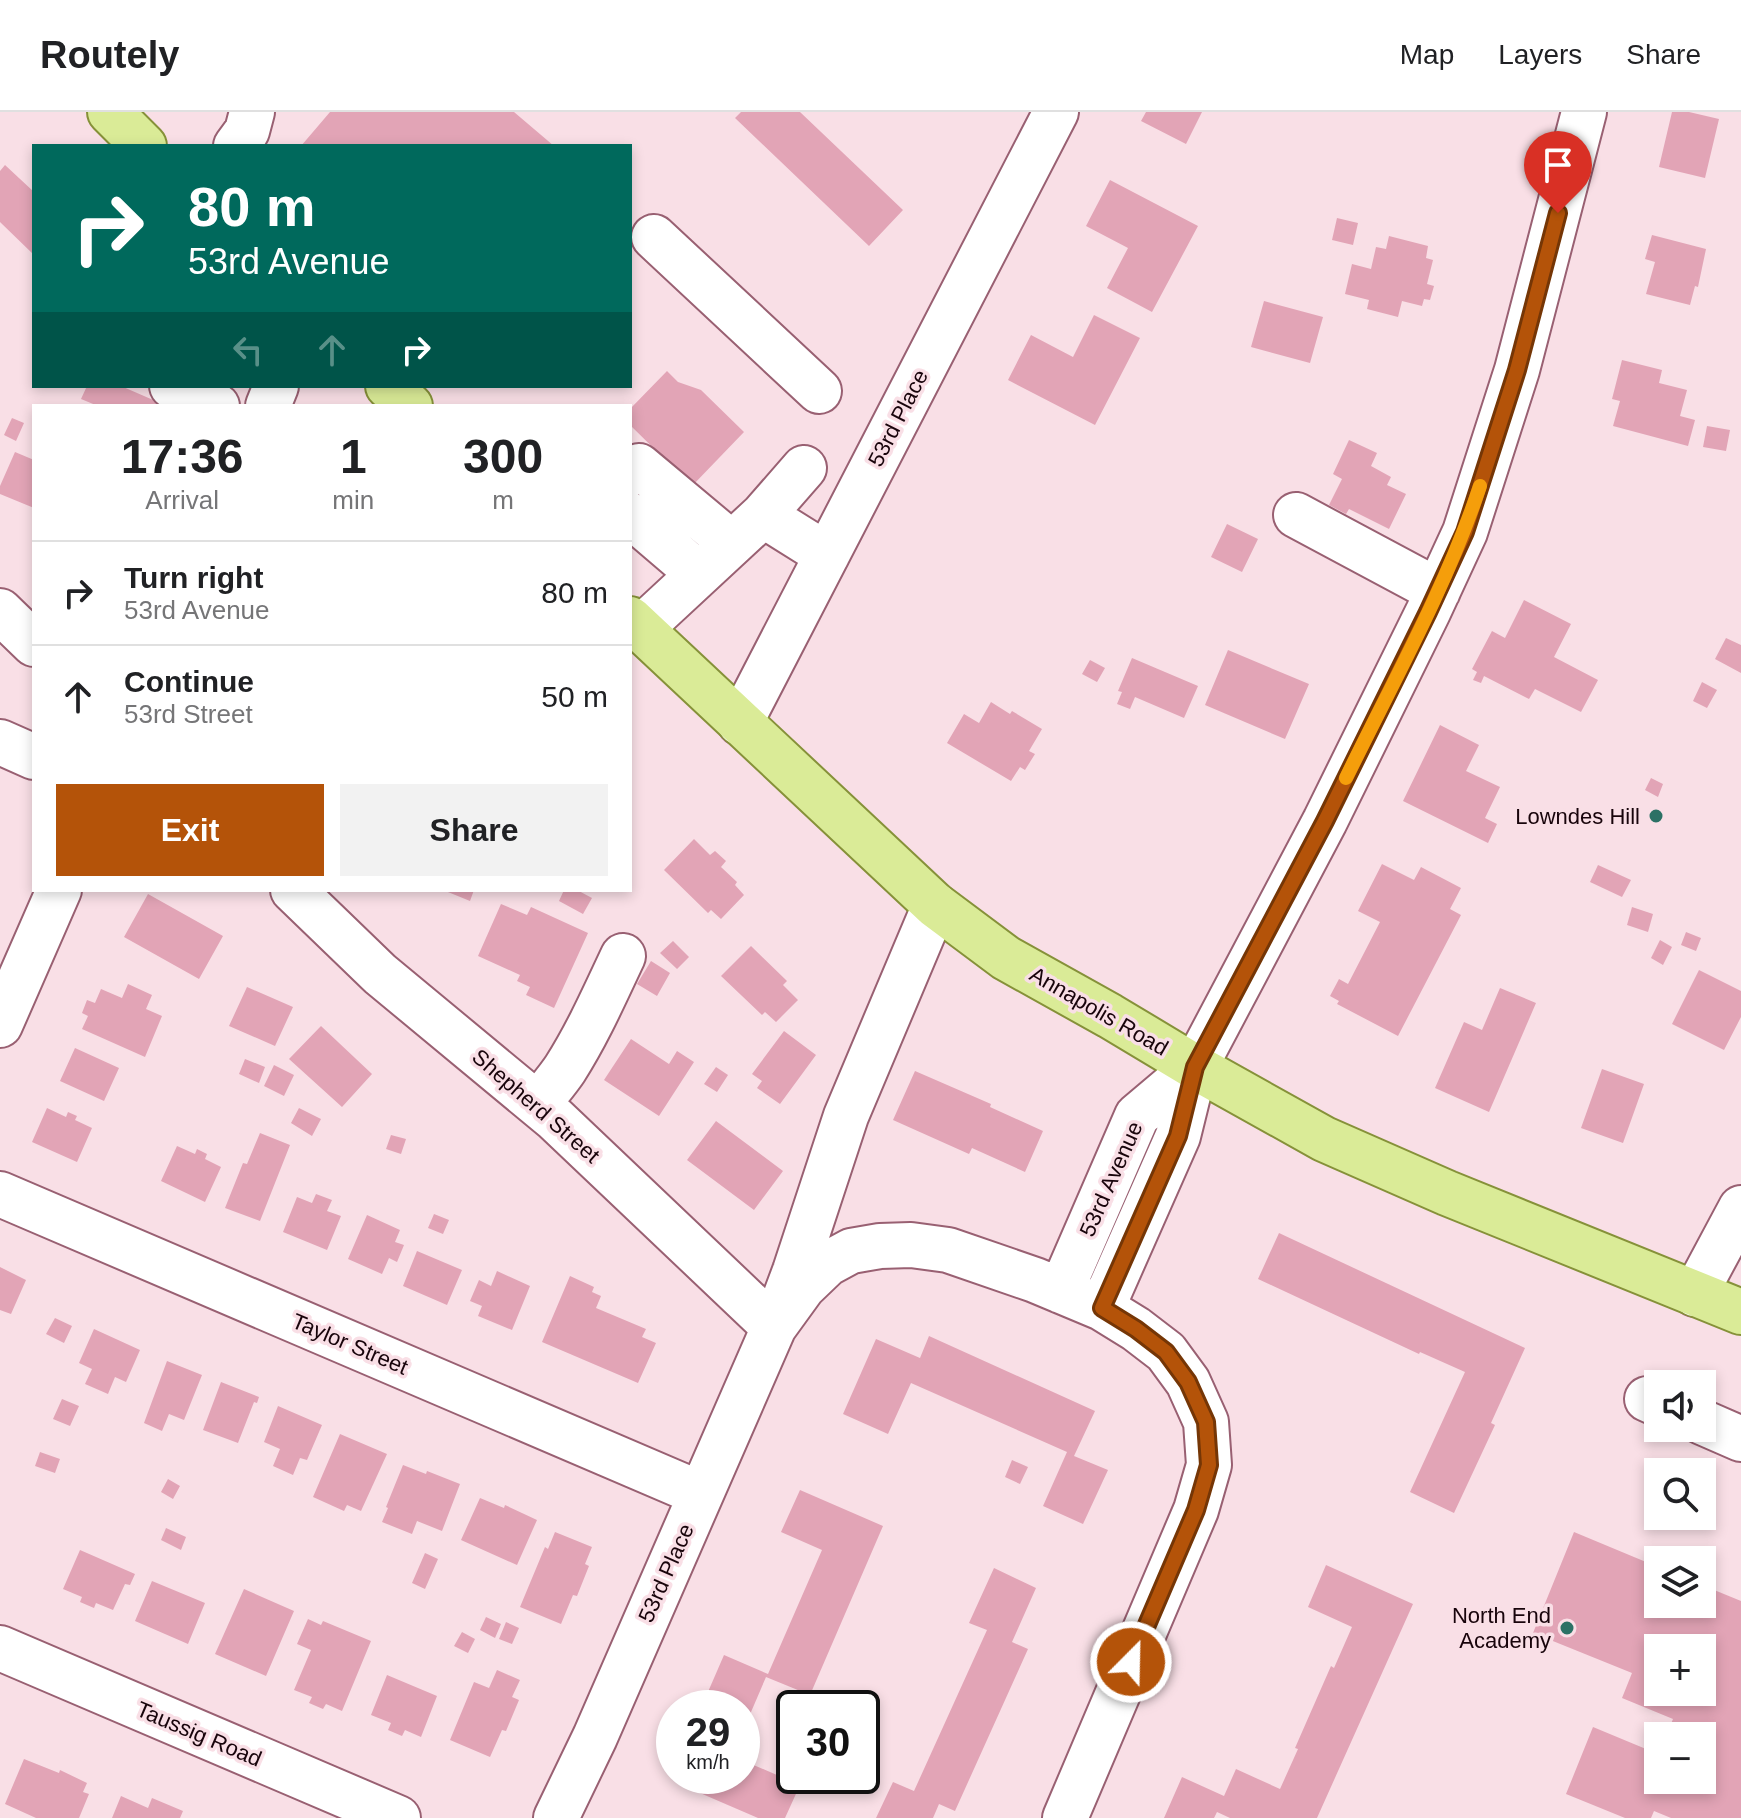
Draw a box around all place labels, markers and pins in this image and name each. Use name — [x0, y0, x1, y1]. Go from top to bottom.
pin — [1524, 131, 1592, 213]
place label: Lowndes Hill — [1515, 804, 1640, 829]
marker: Lowndes Hill — [1647, 807, 1665, 825]
place label: North End Academy — [1452, 1603, 1551, 1653]
marker: North End Academy — [1558, 1619, 1576, 1637]

